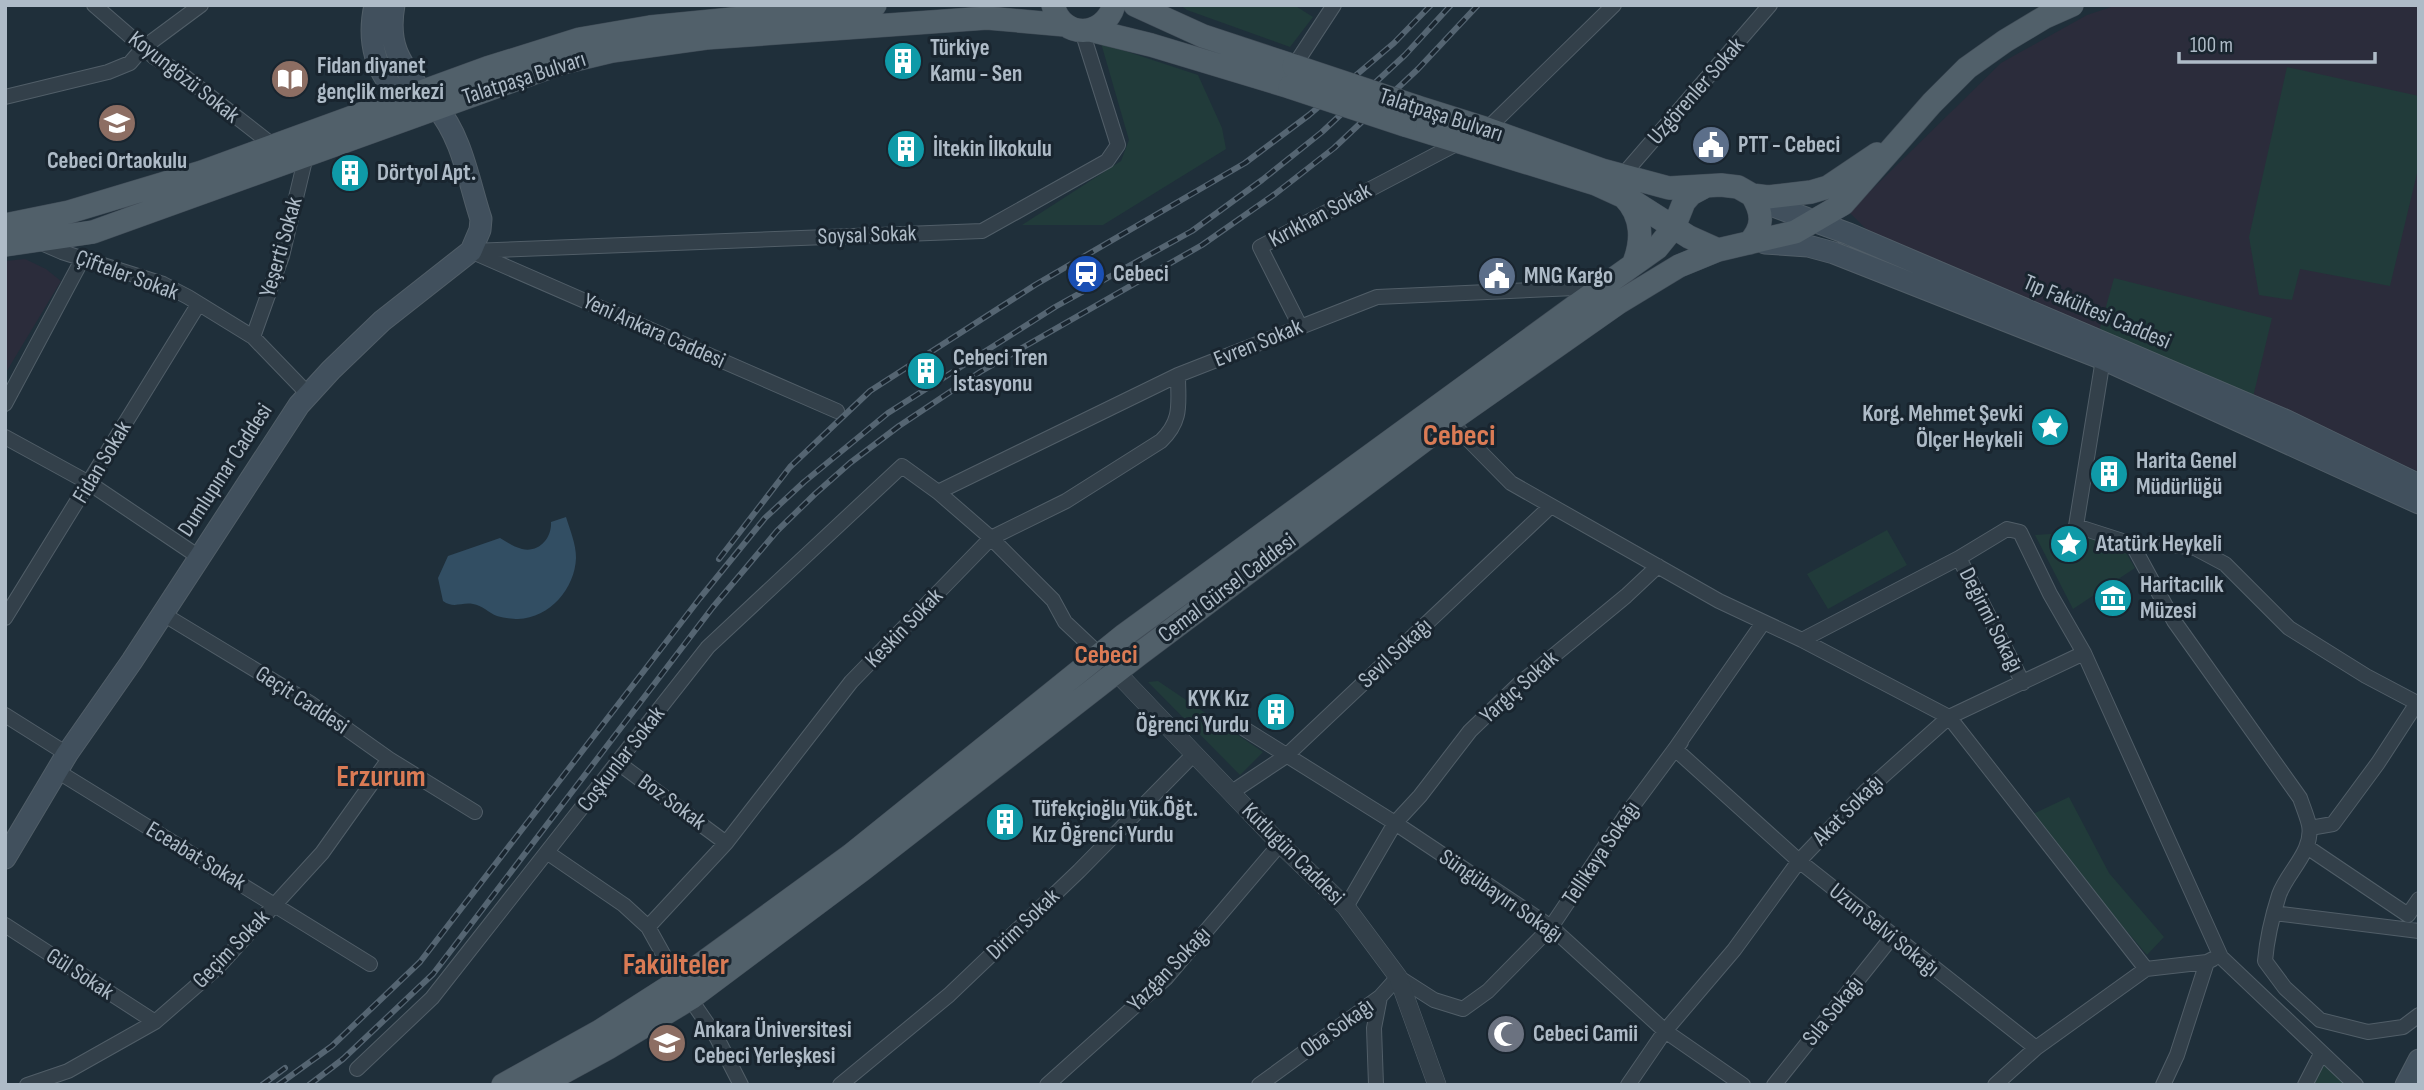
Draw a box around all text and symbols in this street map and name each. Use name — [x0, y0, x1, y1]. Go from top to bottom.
scale bar — [2179, 21, 2375, 65]
street label: Koyungözü Sokak — [123, 25, 245, 129]
street label: Uzgörenler Sokak — [1642, 31, 1750, 150]
text: 100 m — [2190, 33, 2233, 58]
place label: Türkiye Kamu - Sen — [930, 34, 1022, 88]
building icon: Türkiye Kamu - Sen — [882, 40, 924, 82]
street label: Talatpaşa Bulvarı — [459, 45, 589, 111]
place label: Fidan diyanet gençlik merkezi — [317, 52, 444, 106]
library icon: Fidan diyanet gençlik merkezi — [269, 58, 311, 100]
street label: Talatpaşa Bulvarı — [1376, 82, 1506, 148]
school or university icon: Cebeci Ortaokulu — [96, 102, 138, 144]
public building icon: PTT - Cebeci — [1690, 124, 1732, 166]
building icon: İltekin İlkokulu — [885, 128, 927, 170]
place label: PTT - Cebeci — [1738, 131, 1840, 159]
place label: İltekin İlkokulu — [933, 135, 1052, 163]
place label: Cebeci Ortaokulu — [47, 147, 187, 175]
building icon: Dörtyol Apt. — [329, 152, 371, 194]
place label: Dörtyol Apt. — [377, 159, 476, 187]
street label: Kırıkhan Sokak — [1264, 176, 1376, 254]
street label: Yeşerti Sokak — [253, 194, 309, 300]
street label: Soysal Sokak — [817, 219, 917, 251]
street label: Çifteler Sokak — [72, 243, 183, 307]
station icon: Cebeci — [1065, 253, 1107, 295]
public building icon: MNG Kargo — [1476, 255, 1518, 297]
place label: Cebeci — [1113, 260, 1169, 288]
place label: MNG Kargo — [1524, 262, 1613, 290]
street label: Tıp Fakültesi Caddesi — [2019, 268, 2175, 356]
street label: Yeni Ankara Caddesi — [579, 287, 729, 375]
street label: Evren Sokak — [1210, 312, 1307, 373]
place label: Cebeci Tren İstasyonu — [953, 344, 1048, 398]
building icon: Cebeci Tren İstasyonu — [905, 350, 947, 392]
street label: Dumlupınar Caddesi — [172, 398, 278, 542]
place label: Korg. Mehmet Şevki Ölçer Heykeli — [1862, 400, 2023, 454]
place icon: Korg. Mehmet Şevki Ölçer Heykeli — [2029, 406, 2071, 448]
street label: Fidan Sokak — [67, 416, 138, 508]
district label: Cebeci — [1423, 418, 1495, 454]
place label: Harita Genel Müdürlüğü — [2136, 447, 2237, 501]
building icon: Harita Genel Müdürlüğü — [2088, 453, 2130, 495]
place icon: Atatürk Heykeli — [2048, 523, 2090, 565]
street label: Cemal Gürsel Caddesi — [1153, 527, 1301, 649]
place label: Atatürk Heykeli — [2095, 530, 2222, 558]
street label: Değirmi Sokağı — [1953, 563, 2029, 677]
place label: Haritacılık Müzesi — [2140, 571, 2224, 625]
museum icon: Haritacılık Müzesi — [2092, 577, 2134, 619]
street label: Keskin Sokak — [859, 582, 949, 674]
street label: Sevil Sokağı — [1352, 612, 1438, 694]
district label: Cebeci — [1075, 640, 1137, 671]
street label: Yargıç Sokak — [1474, 644, 1564, 729]
street label: Geçit Caddesi — [250, 660, 354, 740]
place label: KYK Kız Öğrenci Yurdu — [1136, 685, 1249, 739]
building icon: KYK Kız Öğrenci Yurdu — [1255, 691, 1297, 733]
street label: Coşkunlar Sokak — [571, 700, 671, 817]
district label: Erzurum — [336, 759, 426, 795]
street label: Boz Sokak — [632, 768, 712, 836]
street label: Akat Sokağı — [1806, 769, 1889, 852]
place label: Tüfekçioğlu Yük.Öğt. Kız Öğrenci Yurdu — [1032, 795, 1198, 849]
street label: Tellikaya Sokağı — [1556, 796, 1646, 910]
street label: Kutlugün Caddesi — [1236, 797, 1350, 911]
building icon: Tüfekçioğlu Yük.Öğt. Kız Öğrenci Yurdu — [984, 801, 1026, 843]
street label: Eceabat Sokak — [141, 815, 251, 897]
street label: Süngübayırı Sokağı — [1434, 843, 1568, 949]
street label: Uzun Selvi Sokağı — [1823, 877, 1945, 983]
street label: Dirim Sokak — [981, 882, 1066, 966]
street label: Geçim Sokak — [187, 904, 275, 994]
street label: Yazgan Sokağı — [1122, 921, 1216, 1017]
street label: Gül Sokak — [41, 942, 119, 1006]
district label: Fakülteler — [623, 947, 729, 983]
street label: Sıla Sokağı — [1797, 971, 1869, 1051]
street label: Oba Sokağı — [1295, 992, 1379, 1064]
mosque icon: Cebeci Camii — [1485, 1013, 1527, 1055]
place label: Ankara Üniversitesi Cebeci Yerleşkesi — [693, 1016, 852, 1070]
place label: Cebeci Camii — [1533, 1020, 1638, 1048]
school or university icon: Ankara Üniversitesi Cebeci Yerleşkesi — [646, 1022, 688, 1064]

